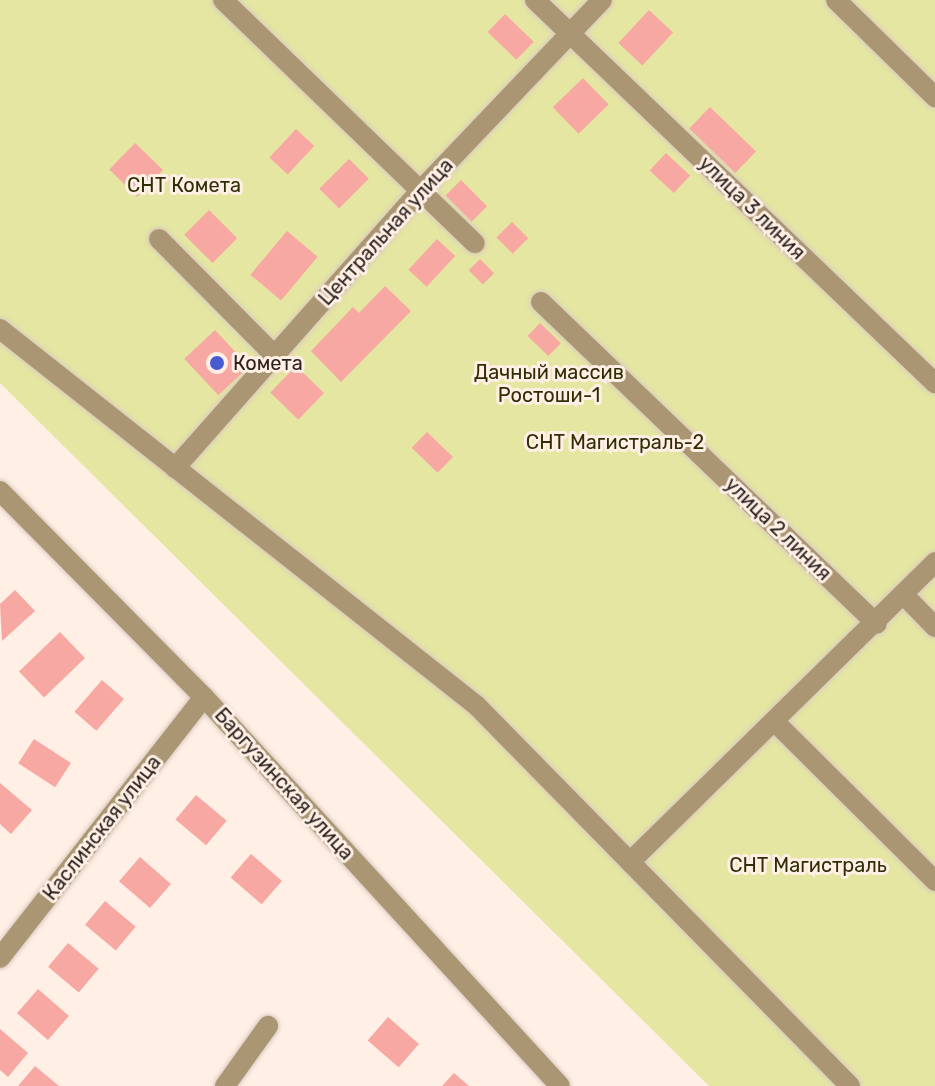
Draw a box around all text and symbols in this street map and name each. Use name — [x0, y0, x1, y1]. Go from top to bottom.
street label: улица 3 линия — [694, 151, 810, 265]
street label: Центральная улица — [314, 154, 458, 310]
park label: СНТ Комета — [127, 173, 241, 197]
place label: Комета — [233, 351, 303, 375]
marker: Комета — [208, 354, 226, 372]
park label: Дачный массив Ростоши-1 — [474, 361, 624, 408]
park label: СНТ Магистраль-2 — [526, 430, 704, 454]
street label: улица 2 линия — [720, 472, 836, 586]
street label: Баргузинская улица — [209, 703, 359, 865]
street label: Каслинская улица — [38, 751, 166, 905]
park label: СНТ Магистраль — [729, 853, 887, 877]

